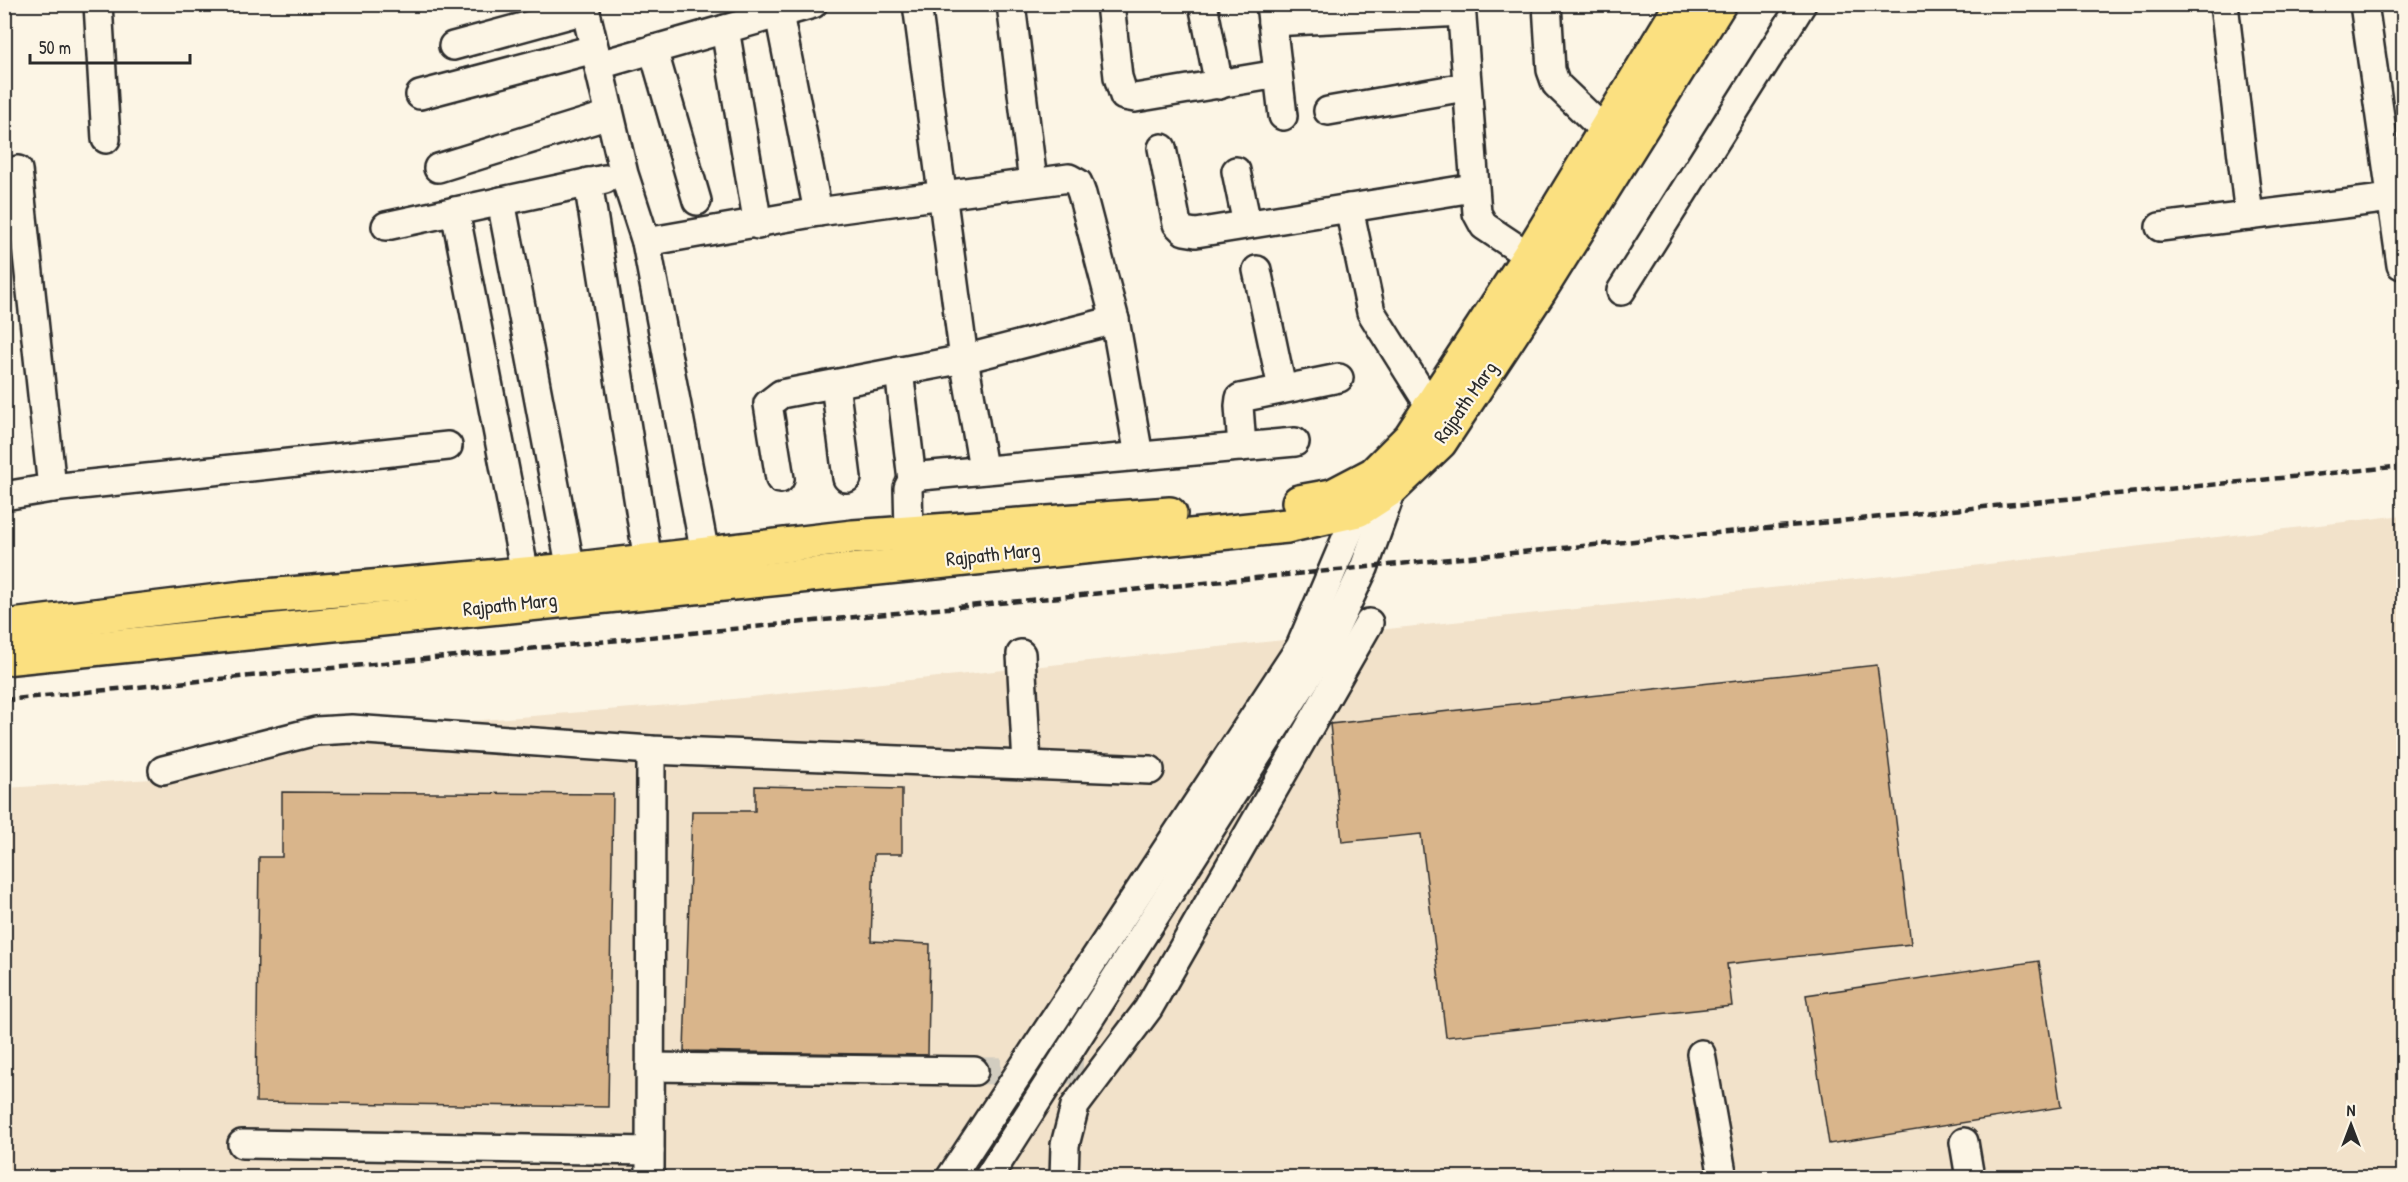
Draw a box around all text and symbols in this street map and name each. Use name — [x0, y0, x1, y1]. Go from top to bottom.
scale bar — [30, 27, 190, 65]
text: 50 m — [39, 35, 71, 60]
street label: Rajpath Marg — [1427, 355, 1503, 448]
street label: Rajpath Marg — [945, 535, 1041, 572]
street label: Rajpath Marg — [462, 585, 558, 622]
north arrow — [2321, 1095, 2381, 1155]
text: N — [2347, 1099, 2356, 1121]

